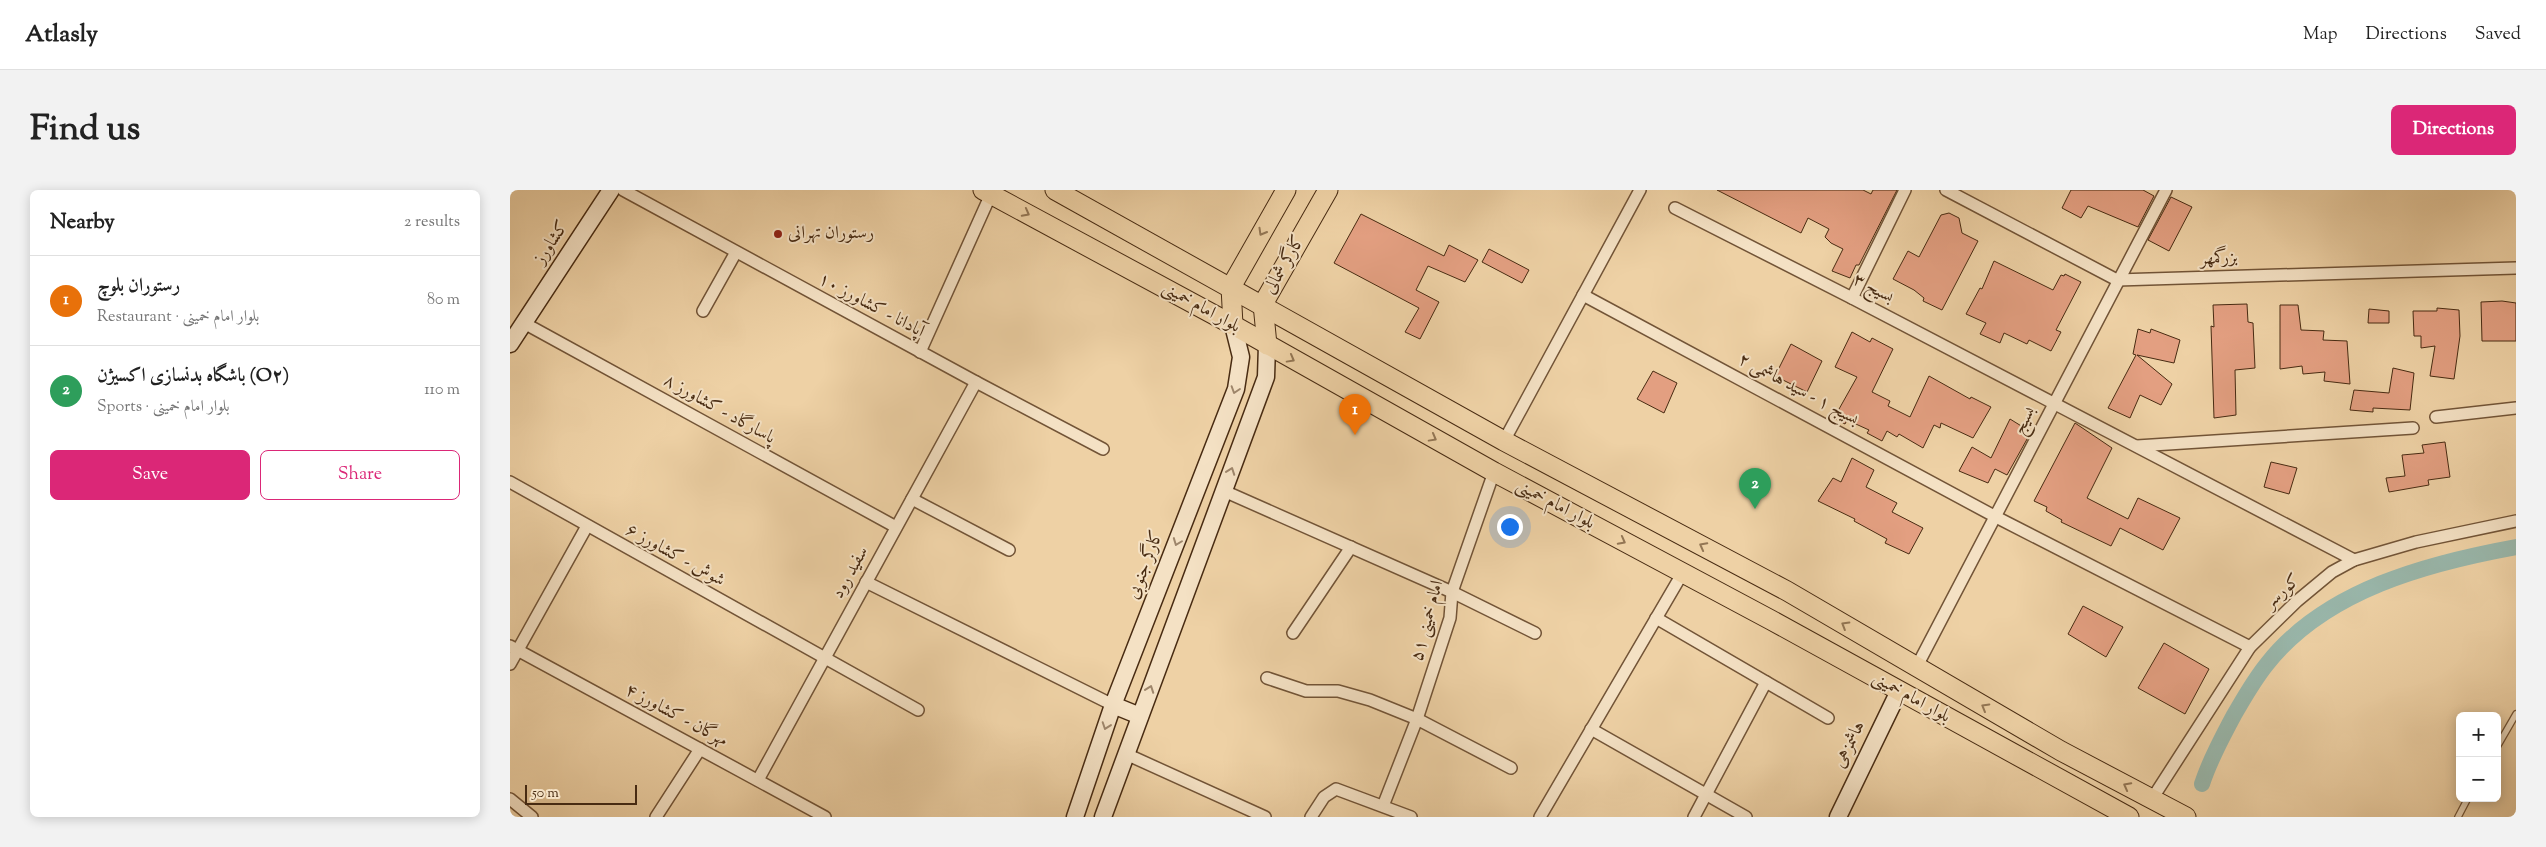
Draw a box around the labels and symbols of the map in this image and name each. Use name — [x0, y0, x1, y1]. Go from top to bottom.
one-way arrow — [1021, 207, 1030, 217]
street label: کشاورز — [527, 216, 576, 272]
place label: رستوران تهرانی — [788, 221, 874, 247]
one-way arrow — [1258, 227, 1268, 236]
marker: رستوران تهرانی — [772, 228, 784, 240]
street label: کارگر شمالی — [1257, 230, 1312, 299]
street label: بزرگمهر — [2198, 245, 2238, 273]
street label: آپادانا - کشاورز ۱۰ — [813, 267, 931, 346]
street label: بسیج ۳ — [1847, 267, 1898, 311]
street label: بلوار امام خمینی — [1156, 276, 1245, 341]
street label: بسیج ۱ - سید هاشمی ۲ — [1732, 347, 1863, 434]
one-way arrow — [1286, 352, 1295, 362]
street label: پاسارگاد - کشاورز ۸ — [658, 368, 781, 452]
one-way arrow — [1230, 385, 1240, 394]
pin: 1 — [1339, 394, 1371, 435]
street label: بسیج — [2007, 402, 2044, 440]
one-way arrow — [1428, 432, 1437, 442]
one-way arrow — [1225, 467, 1235, 476]
pin: 2 — [1739, 468, 1771, 509]
street label: بلوار امام خمینی — [1510, 473, 1599, 538]
your location — [1497, 514, 1523, 540]
street label: شوش - کشاورز ۶ — [620, 518, 730, 594]
street label: کارگر جنوبی — [1120, 526, 1171, 603]
one-way arrow — [1616, 535, 1625, 545]
one-way arrow — [1172, 537, 1182, 545]
street label: سفید رود — [826, 542, 876, 604]
one-way arrow — [1699, 542, 1708, 552]
street label: کورسر — [2257, 568, 2307, 617]
street label: امام خمینی ۵۱ — [1405, 578, 1452, 664]
one-way arrow — [1841, 622, 1850, 632]
street label: بلوار امام خمینی — [1866, 666, 1955, 731]
street label: مهرگان - کشاورز ۴ — [620, 678, 732, 754]
one-way arrow — [1144, 685, 1154, 694]
one-way arrow — [1981, 704, 1990, 714]
street label: هاشمزهی — [1827, 717, 1873, 773]
one-way arrow — [1102, 721, 1112, 730]
scale bar — [525, 782, 638, 805]
one-way arrow — [2123, 782, 2132, 792]

